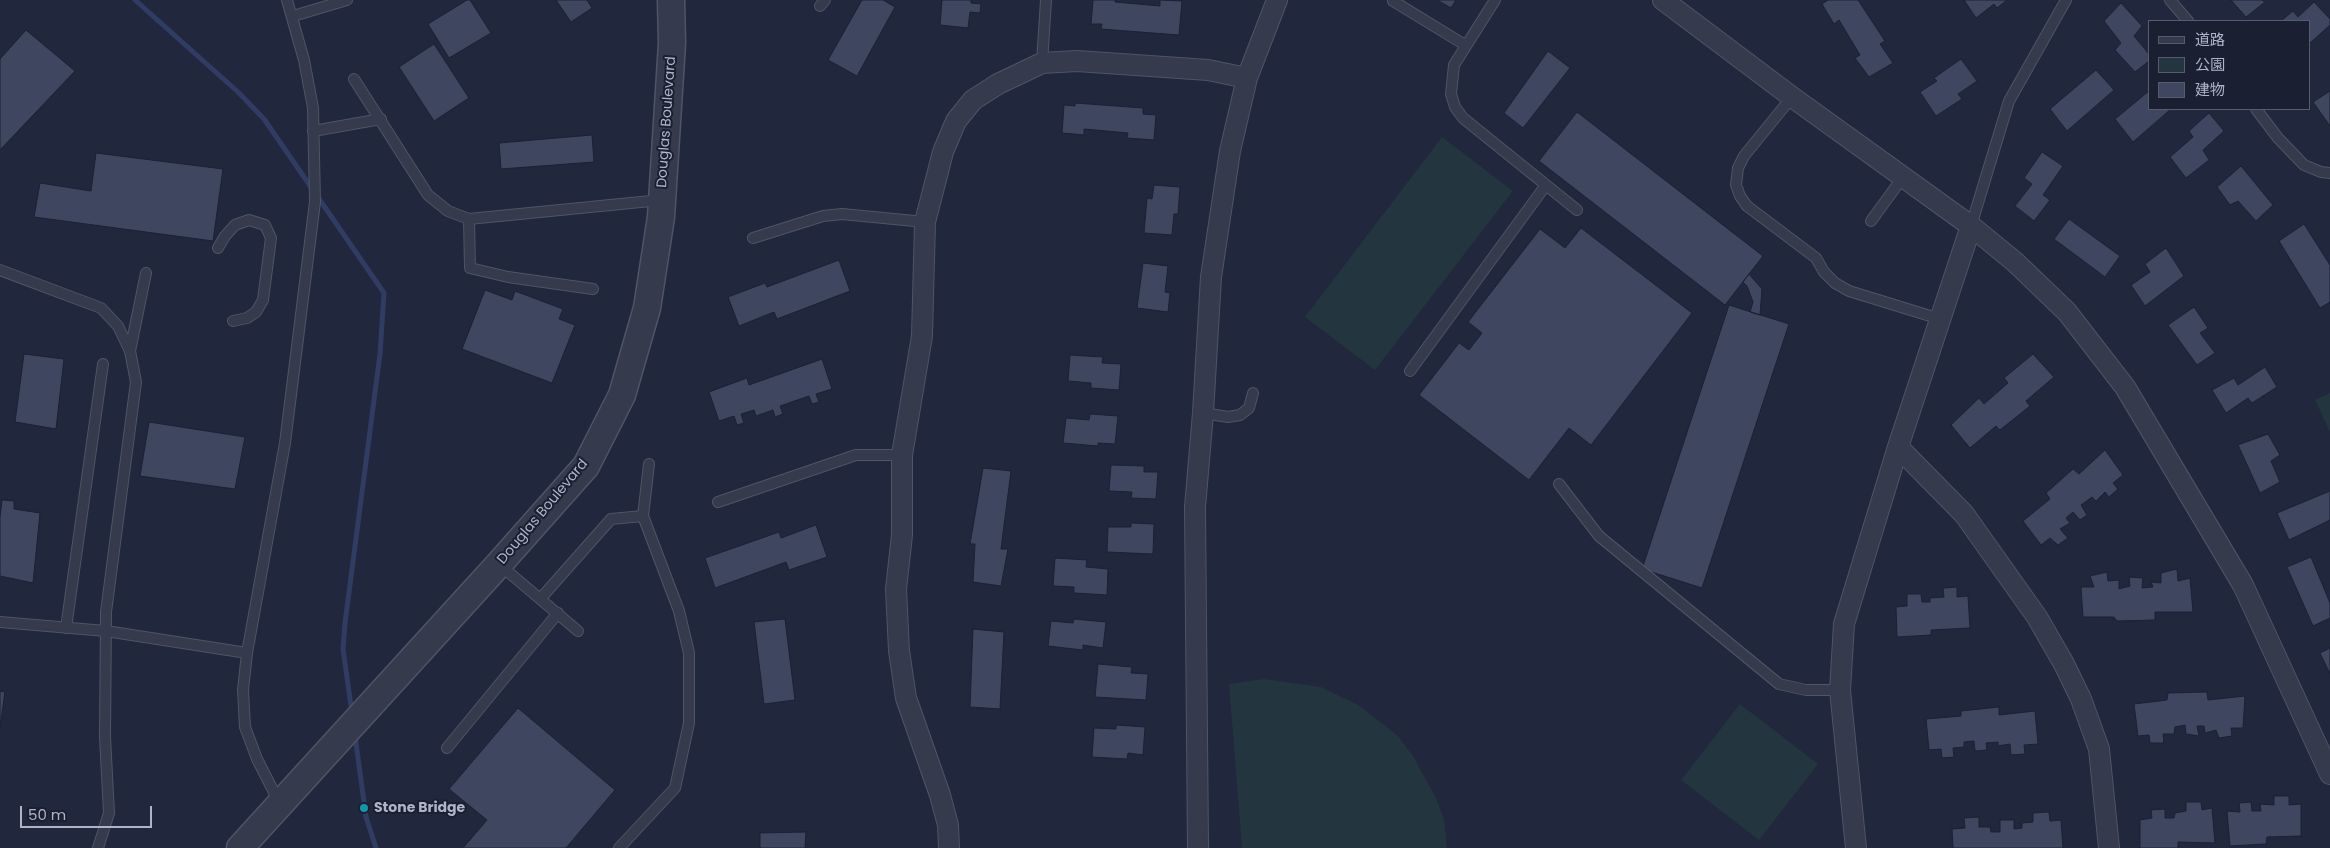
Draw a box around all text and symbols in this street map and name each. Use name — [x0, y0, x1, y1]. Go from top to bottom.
legend — [2148, 20, 2310, 110]
text: 道路 — [2195, 29, 2225, 50]
text: 公園 — [2195, 54, 2225, 75]
street label: Douglas Boulevard — [654, 56, 680, 188]
text: 建物 — [2195, 79, 2225, 100]
street label: Douglas Boulevard — [494, 456, 592, 568]
scale bar — [22, 796, 155, 828]
place label: Stone Bridge — [374, 800, 465, 816]
marker: Stone Bridge — [358, 802, 370, 814]
text: 50 m — [28, 804, 66, 825]

